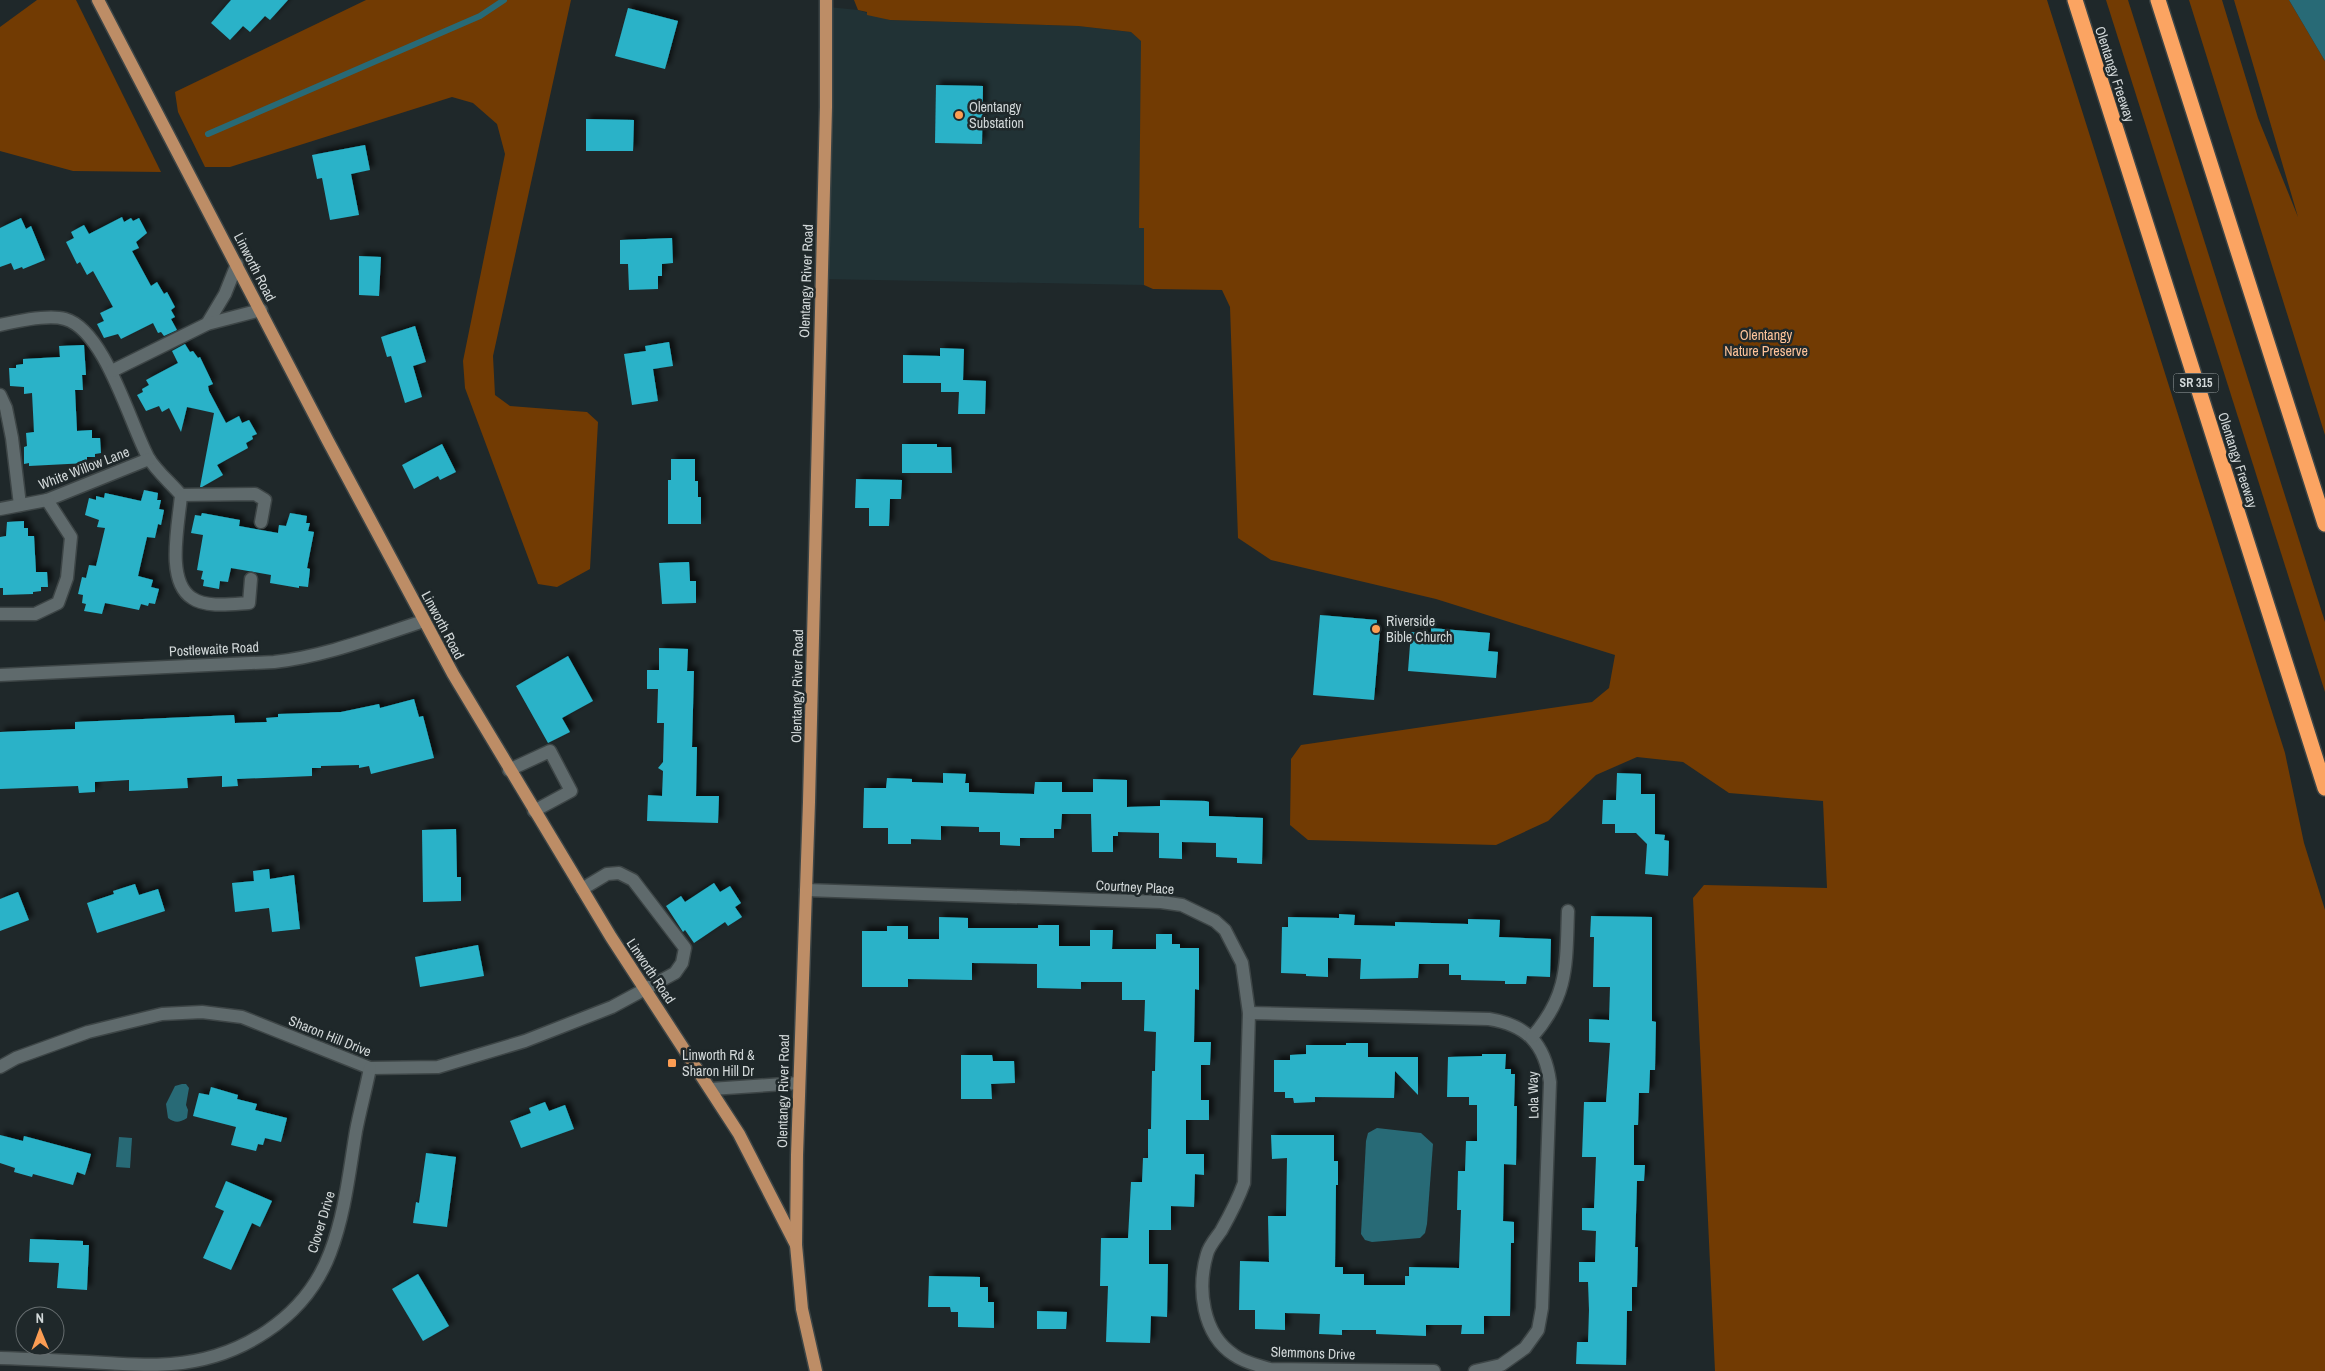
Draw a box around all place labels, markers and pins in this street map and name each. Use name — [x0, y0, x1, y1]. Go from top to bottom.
place label: Olentangy Substation — [969, 98, 1024, 132]
marker: Olentangy Substation — [953, 109, 965, 121]
place label: Riverside Bible Church — [1386, 612, 1452, 646]
marker: Riverside Bible Church — [1370, 623, 1382, 635]
place label: Linworth Rd & Sharon Hill Dr — [682, 1046, 755, 1080]
marker: Linworth Rd & Sharon Hill Dr — [666, 1057, 678, 1069]

